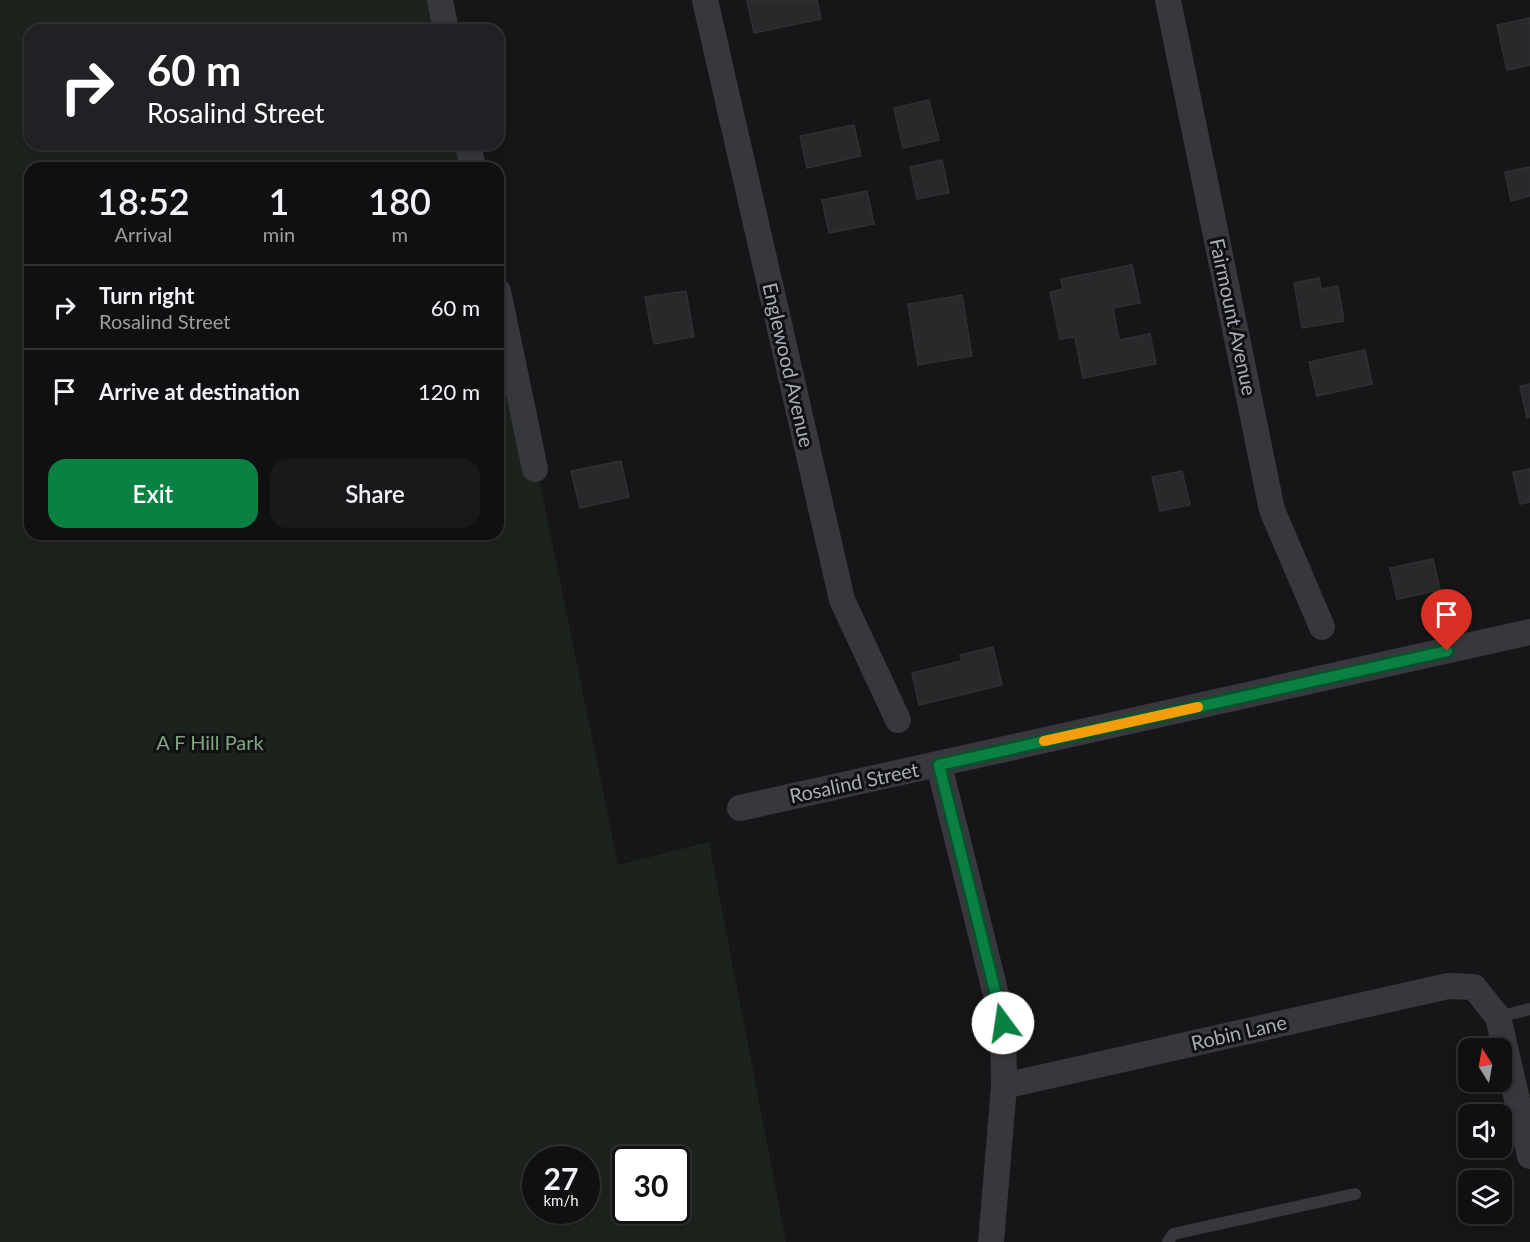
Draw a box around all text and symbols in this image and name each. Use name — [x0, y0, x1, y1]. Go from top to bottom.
text: 60 m — [147, 45, 241, 95]
icon: right — [48, 48, 126, 126]
text: Rosalind Street — [147, 96, 325, 129]
text: 18:52 — [97, 179, 190, 223]
text: 1 — [269, 179, 289, 223]
text: 180 — [368, 179, 431, 223]
text: Arrival — [115, 222, 172, 246]
text: min — [263, 222, 295, 246]
text: m — [391, 222, 408, 246]
street label: Fairmount Avenue — [1206, 236, 1262, 397]
street label: Englewood Avenue — [758, 280, 820, 449]
text: Turn right — [99, 282, 194, 309]
icon: right — [48, 291, 81, 324]
text: 60 m — [431, 294, 480, 321]
text: Rosalind Street — [99, 309, 230, 333]
icon: arrive — [48, 375, 81, 408]
text: Arrive at destination — [99, 378, 300, 405]
text: 120 m — [418, 378, 480, 405]
button: Exit — [48, 459, 258, 528]
button: Share — [270, 459, 480, 528]
pin — [1421, 589, 1472, 651]
icon: arrive — [1430, 598, 1463, 631]
park label: A F Hill Park — [156, 730, 265, 754]
street label: Rosalind Street — [787, 757, 921, 807]
position arrow — [971, 991, 1035, 1055]
street label: Robin Lane — [1189, 1009, 1289, 1055]
north arrow — [1458, 1038, 1512, 1092]
map controls — [1458, 1038, 1512, 1224]
button: sound — [1458, 1104, 1512, 1158]
speed limit sign: 30 — [612, 1146, 690, 1224]
text: 27 — [544, 1160, 578, 1196]
button: layers — [1458, 1170, 1512, 1224]
text: km/h — [543, 1191, 579, 1209]

